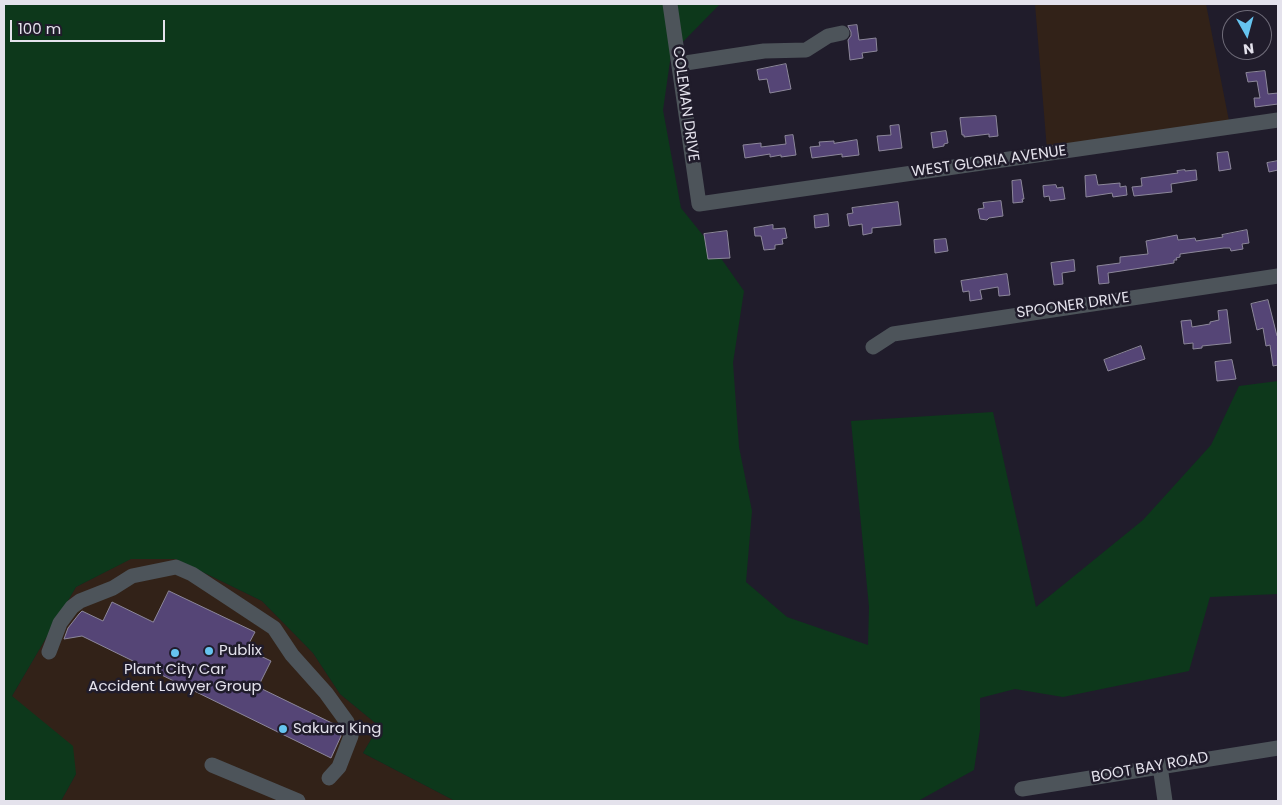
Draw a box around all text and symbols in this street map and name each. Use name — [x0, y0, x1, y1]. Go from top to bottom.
scale bar — [12, 10, 168, 42]
north arrow — [1222, 10, 1272, 60]
text: 100 m — [18, 18, 61, 39]
text: N — [1242, 38, 1255, 59]
street label: COLEMAN DRIVE — [668, 45, 702, 163]
street label: WEST GLORIA AVENUE — [910, 142, 1068, 182]
street label: SPOONER DRIVE — [1015, 289, 1131, 323]
place label: Publix — [219, 642, 262, 660]
marker: Publix — [203, 645, 215, 657]
marker: Plant City Car Accident Lawyer Group — [169, 647, 181, 659]
place label: Plant City Car Accident Lawyer Group — [88, 661, 262, 696]
place label: Sakura King — [293, 720, 381, 738]
marker: Sakura King — [277, 723, 289, 735]
street label: BOOT BAY ROAD — [1090, 749, 1210, 787]

